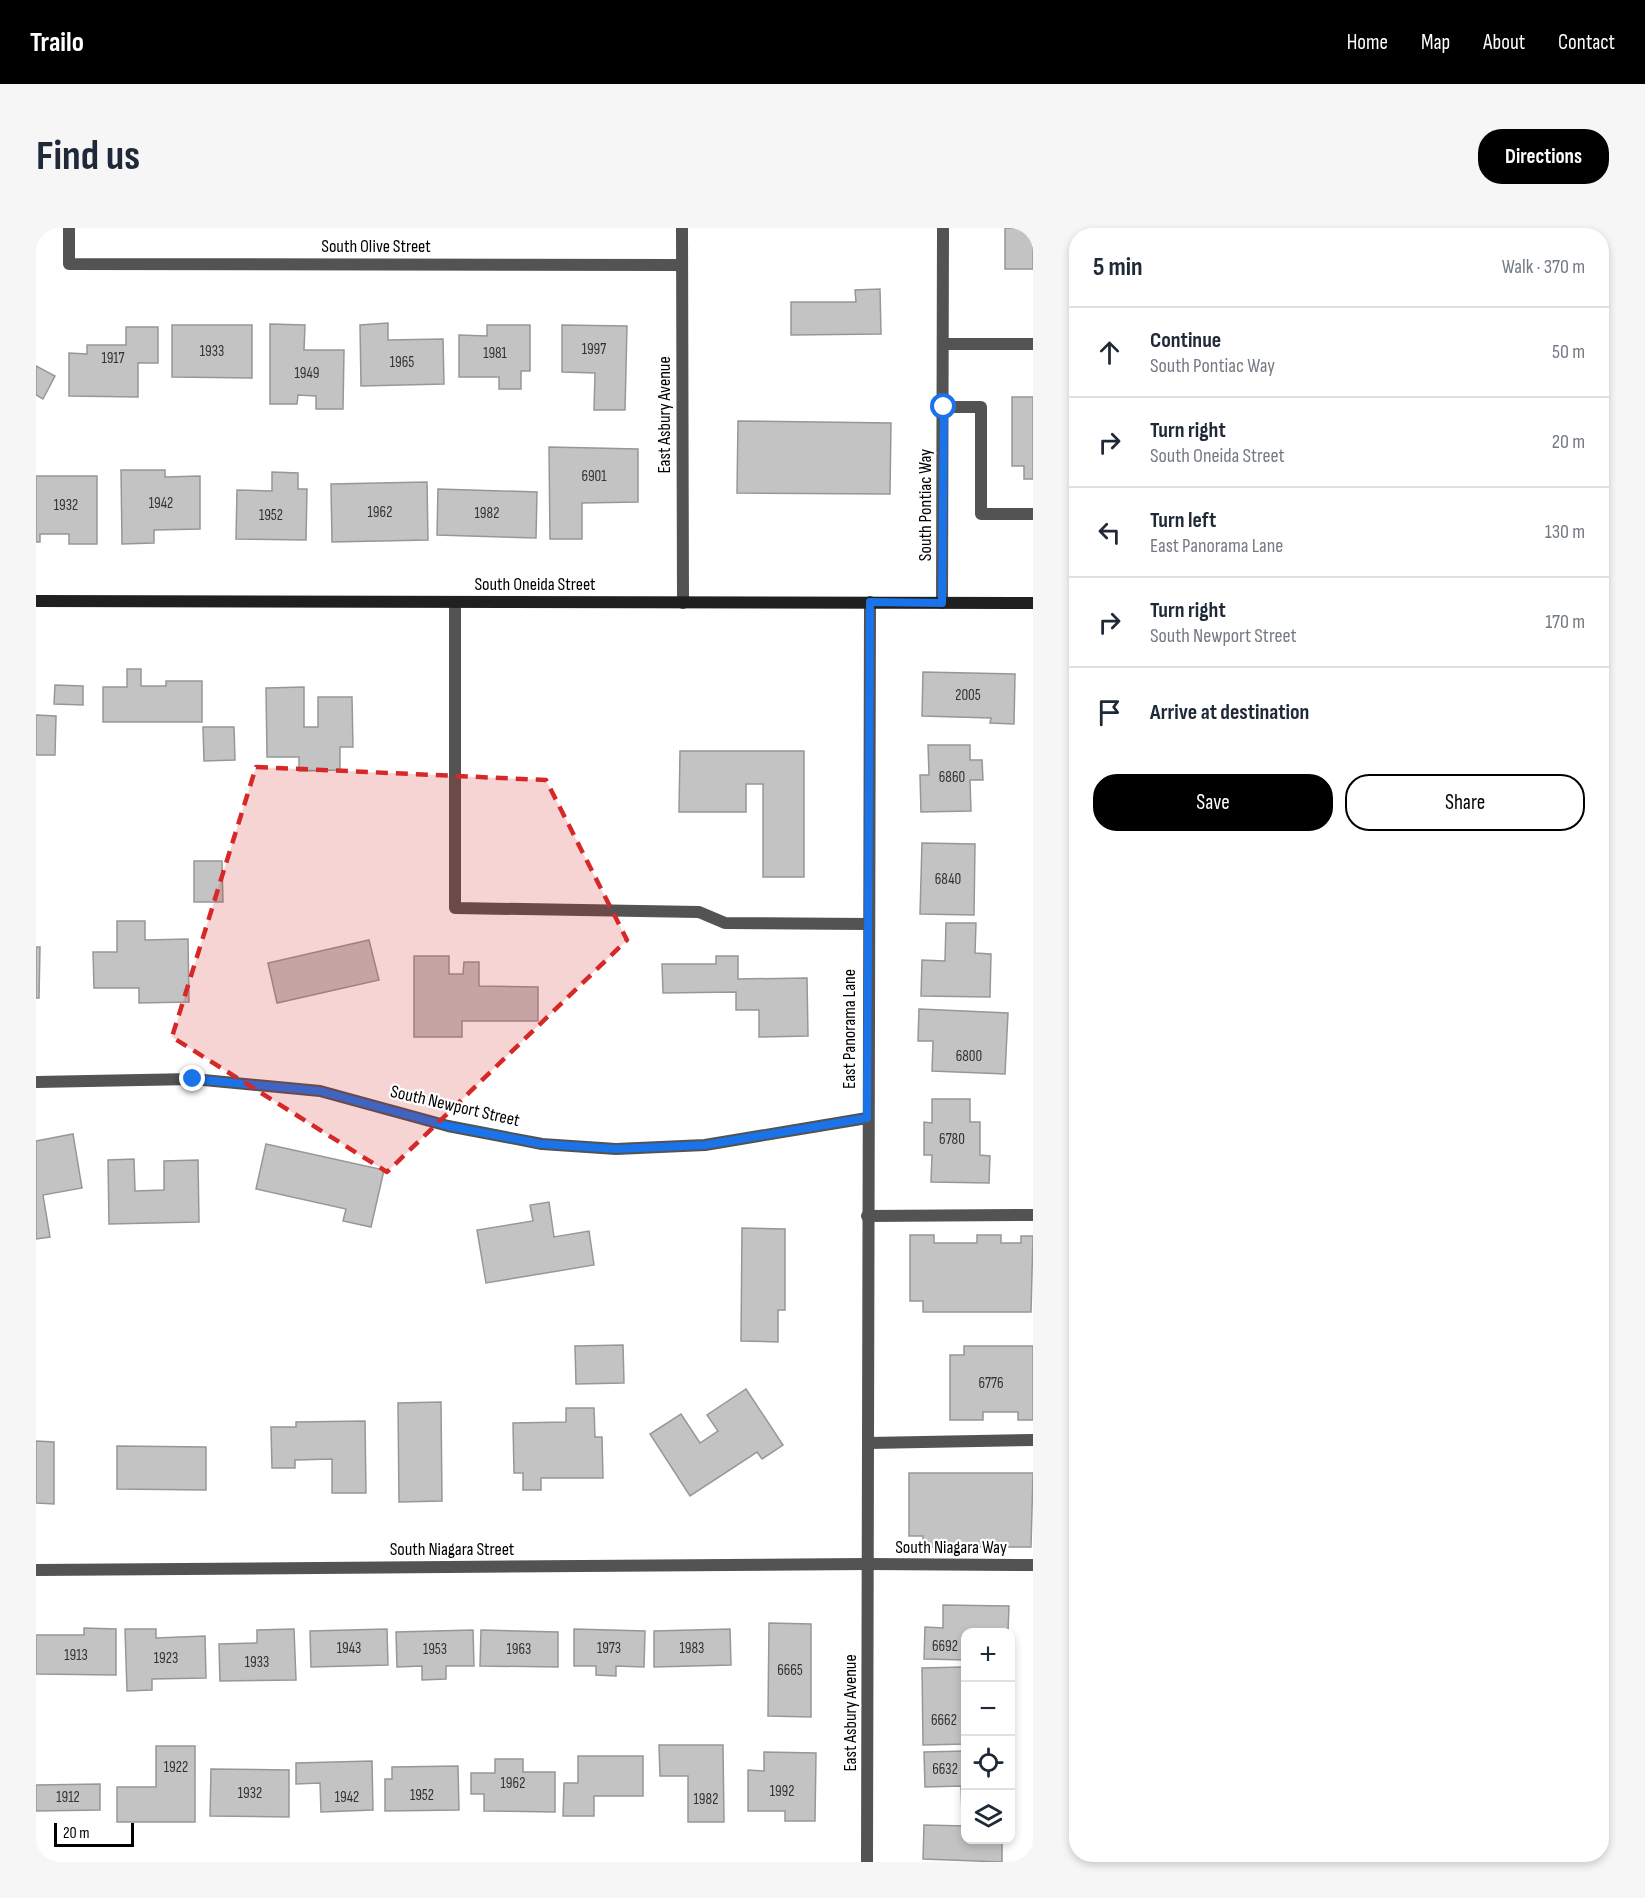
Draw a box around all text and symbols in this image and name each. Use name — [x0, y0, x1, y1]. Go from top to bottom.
text: Trailo — [30, 26, 84, 59]
text: Home — [1347, 30, 1388, 55]
text: Map — [1421, 30, 1450, 55]
text: About — [1483, 30, 1525, 55]
text: Contact — [1558, 30, 1615, 55]
button: Directions — [1478, 129, 1609, 184]
text: Find us — [36, 131, 140, 182]
street label: South Olive Street — [321, 236, 431, 257]
text: 5 min — [1093, 252, 1143, 283]
text: Walk · 370 m — [1502, 255, 1585, 279]
text: Continue — [1150, 327, 1221, 354]
icon: ahead — [1093, 336, 1126, 369]
house number: 1997 — [582, 340, 606, 359]
text: 50 m — [1552, 340, 1585, 364]
house number: 1933 — [200, 342, 224, 361]
house number: 1981 — [483, 344, 508, 363]
house number: 1917 — [101, 349, 125, 368]
house number: 1965 — [390, 353, 414, 372]
text: South Pontiac Way — [1150, 354, 1275, 378]
street label: East Asbury Avenue — [654, 356, 675, 474]
house number: 1949 — [295, 364, 319, 383]
route start — [930, 393, 956, 419]
text: Turn right — [1150, 417, 1226, 444]
icon: right — [1093, 426, 1126, 459]
text: 20 m — [1552, 430, 1585, 454]
text: South Oneida Street — [1150, 444, 1285, 468]
street label: South Pontiac Way — [915, 449, 936, 561]
house number: 6901 — [581, 467, 607, 486]
house number: 1942 — [149, 494, 173, 513]
house number: 1932 — [54, 496, 78, 515]
house number: 1962 — [368, 503, 392, 522]
house number: 1982 — [475, 504, 499, 523]
house number: 1952 — [259, 506, 283, 525]
text: Turn left — [1150, 507, 1216, 534]
icon: left — [1093, 516, 1126, 549]
text: 130 m — [1545, 520, 1585, 544]
text: East Panorama Lane — [1150, 534, 1283, 558]
street label: South Oneida Street — [474, 574, 596, 595]
text: Turn right — [1150, 597, 1226, 624]
icon: right — [1093, 606, 1126, 639]
text: 170 m — [1545, 610, 1585, 634]
text: South Newport Street — [1150, 624, 1297, 648]
house number: 2005 — [955, 686, 981, 705]
icon: arrive — [1093, 696, 1126, 729]
text: Arrive at destination — [1150, 699, 1309, 726]
house number: 6860 — [939, 768, 965, 787]
button: Save — [1093, 774, 1333, 831]
button: Share — [1345, 774, 1585, 831]
house number: 6840 — [935, 870, 961, 889]
street label: East Panorama Lane — [839, 969, 860, 1089]
house number: 6800 — [956, 1047, 982, 1066]
route end — [179, 1065, 205, 1091]
street label: South Newport Street — [388, 1081, 522, 1131]
house number: 6780 — [939, 1130, 965, 1149]
house number: 6776 — [978, 1374, 1004, 1393]
street label: South Niagara Way — [895, 1537, 1007, 1558]
street label: South Niagara Street — [390, 1539, 515, 1560]
map controls — [961, 1628, 1015, 1844]
button: + — [961, 1628, 1015, 1682]
house number: 6692 — [932, 1637, 958, 1656]
house number: 1943 — [337, 1639, 361, 1658]
house number: 1973 — [597, 1639, 621, 1658]
house number: 1983 — [680, 1639, 704, 1658]
house number: 1953 — [423, 1640, 447, 1659]
house number: 1963 — [507, 1640, 531, 1659]
house number: 1913 — [64, 1646, 88, 1665]
house number: 1923 — [154, 1649, 178, 1668]
house number: 1933 — [245, 1653, 269, 1672]
street label: East Asbury Avenue — [840, 1654, 861, 1772]
house number: 6665 — [777, 1661, 803, 1680]
button: − — [961, 1682, 1015, 1736]
house number: 6662 — [931, 1711, 957, 1730]
button: locate — [961, 1736, 1015, 1790]
house number: 1922 — [164, 1758, 188, 1777]
house number: 6632 — [932, 1760, 958, 1779]
house number: 1962 — [501, 1774, 525, 1793]
house number: 1992 — [770, 1782, 794, 1801]
house number: 1932 — [238, 1784, 262, 1803]
house number: 1952 — [410, 1786, 434, 1805]
house number: 1912 — [56, 1788, 80, 1807]
house number: 1942 — [335, 1788, 359, 1807]
house number: 1982 — [694, 1790, 718, 1809]
button: layers — [961, 1790, 1015, 1844]
scale bar — [54, 1820, 134, 1848]
text: 20 m — [63, 1824, 90, 1843]

